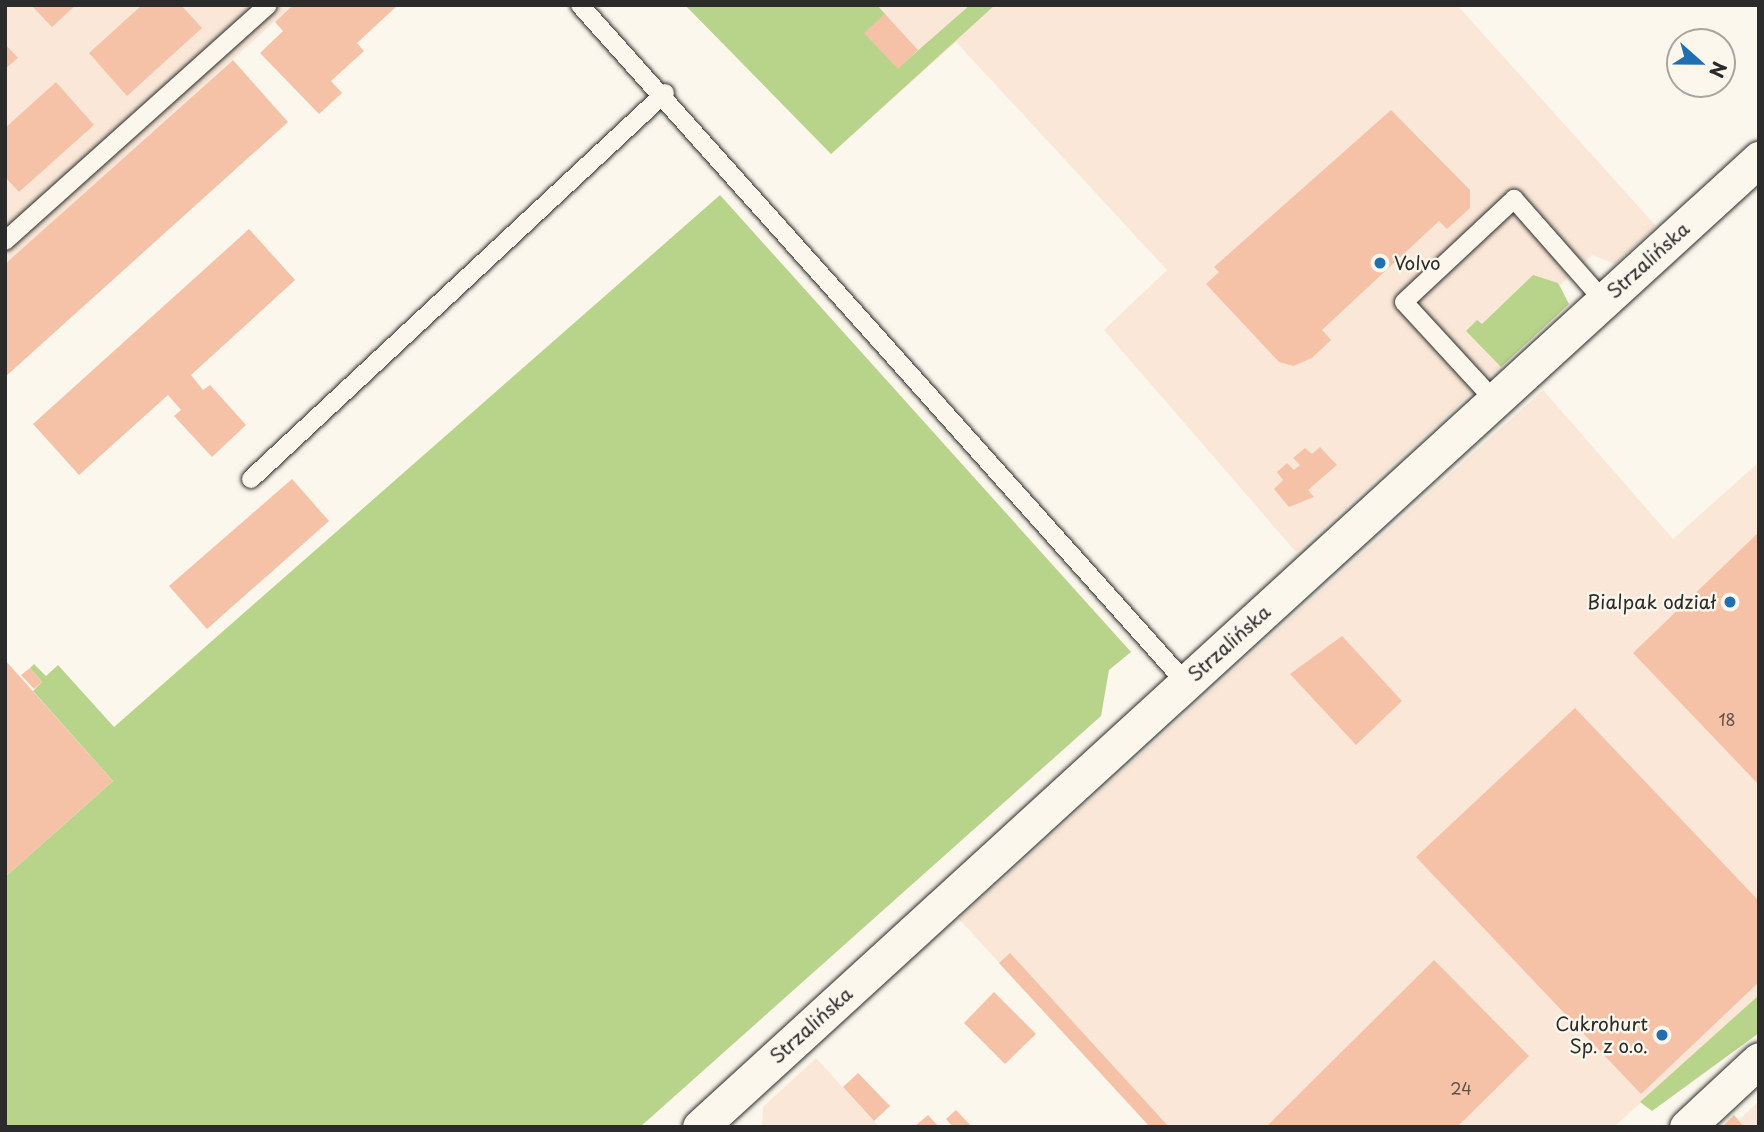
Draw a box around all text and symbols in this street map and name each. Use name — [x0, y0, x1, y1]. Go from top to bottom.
north arrow — [1666, 28, 1736, 98]
text: N — [1703, 58, 1735, 82]
street label: Strzalińska — [1602, 217, 1694, 303]
place label: Volvo — [1394, 252, 1441, 274]
marker: Volvo — [1372, 255, 1388, 271]
place label: Bialpak odział — [1586, 591, 1716, 613]
marker: Bialpak odział — [1722, 594, 1738, 610]
street label: Strzalińska — [1183, 600, 1275, 686]
house number: 18 — [1718, 709, 1736, 729]
street label: Strzalińska — [765, 982, 857, 1068]
place label: Cukrohurt Sp. z o.o. — [1555, 1013, 1648, 1057]
marker: Cukrohurt Sp. z o.o. — [1654, 1027, 1670, 1043]
house number: 24 — [1450, 1078, 1472, 1098]

